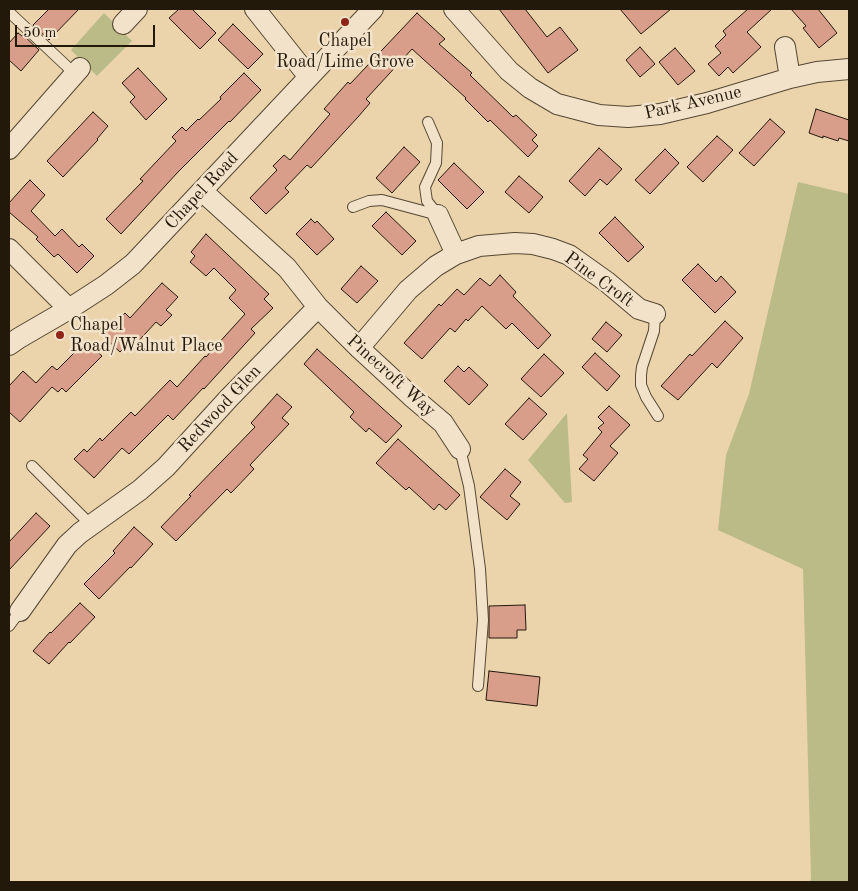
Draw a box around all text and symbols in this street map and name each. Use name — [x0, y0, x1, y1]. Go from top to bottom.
scale bar — [18, 15, 158, 47]
marker: Chapel Road/Lime Grove — [339, 16, 351, 28]
text: 50 m — [23, 26, 57, 41]
place label: Chapel Road/Lime Grove — [276, 30, 414, 72]
street label: Park Avenue — [642, 81, 744, 125]
street label: Chapel Road — [161, 148, 243, 234]
street label: Pine Croft — [560, 248, 638, 312]
place label: Chapel Road/Walnut Place — [70, 314, 223, 356]
marker: Chapel Road/Walnut Place — [54, 329, 66, 341]
street label: Pinecroft Way — [342, 330, 440, 422]
street label: Redwood Glen — [174, 361, 266, 457]

